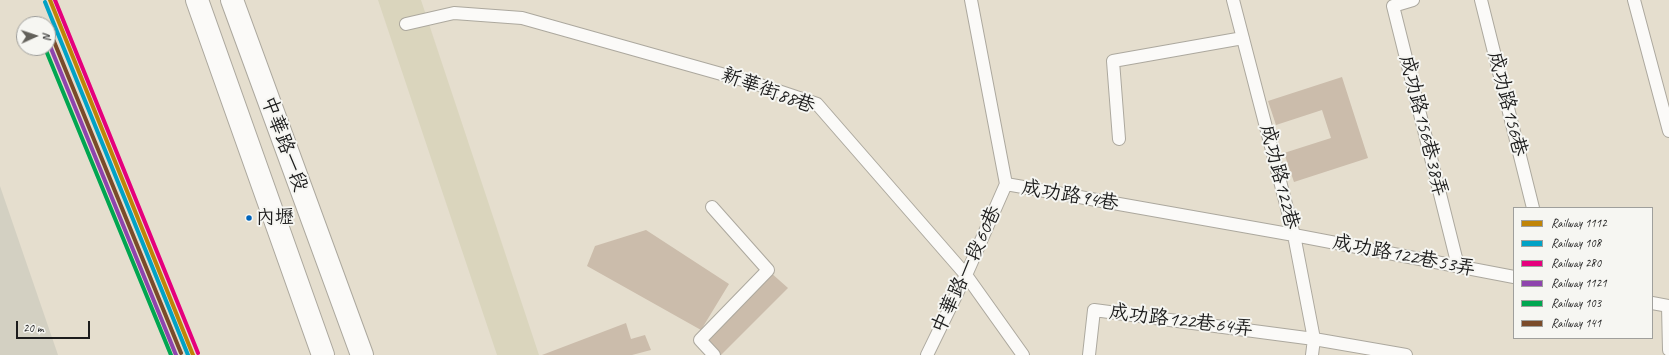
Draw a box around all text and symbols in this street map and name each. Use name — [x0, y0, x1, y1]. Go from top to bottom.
north arrow — [16, 16, 56, 56]
text: N — [40, 32, 54, 39]
street label: 成功路156巷 — [1482, 49, 1532, 159]
street label: 成功路156巷38弄 — [1394, 53, 1452, 199]
street label: 新華街88巷 — [718, 63, 818, 119]
street label: 中華路一段 — [256, 93, 312, 195]
street label: 成功路122巷 — [1254, 122, 1304, 232]
street label: 成功路94巷 — [1020, 176, 1120, 216]
street label: 中華路一段60巷 — [927, 202, 1007, 338]
place label: 內壢 — [256, 207, 294, 229]
legend — [1513, 207, 1653, 339]
marker: 內壢 — [244, 213, 254, 223]
text: Railway 1112 — [1551, 215, 1607, 231]
street label: 成功路122巷53弄 — [1331, 230, 1477, 282]
text: Railway 108 — [1551, 235, 1601, 251]
text: Railway 280 — [1551, 255, 1601, 271]
text: Railway 1121 — [1551, 275, 1607, 291]
text: Railway 103 — [1551, 295, 1601, 311]
street label: 成功路122巷64弄 — [1108, 300, 1254, 342]
scale bar — [18, 313, 92, 339]
text: Railway 141 — [1551, 315, 1601, 331]
text: 20 m — [23, 320, 43, 336]

